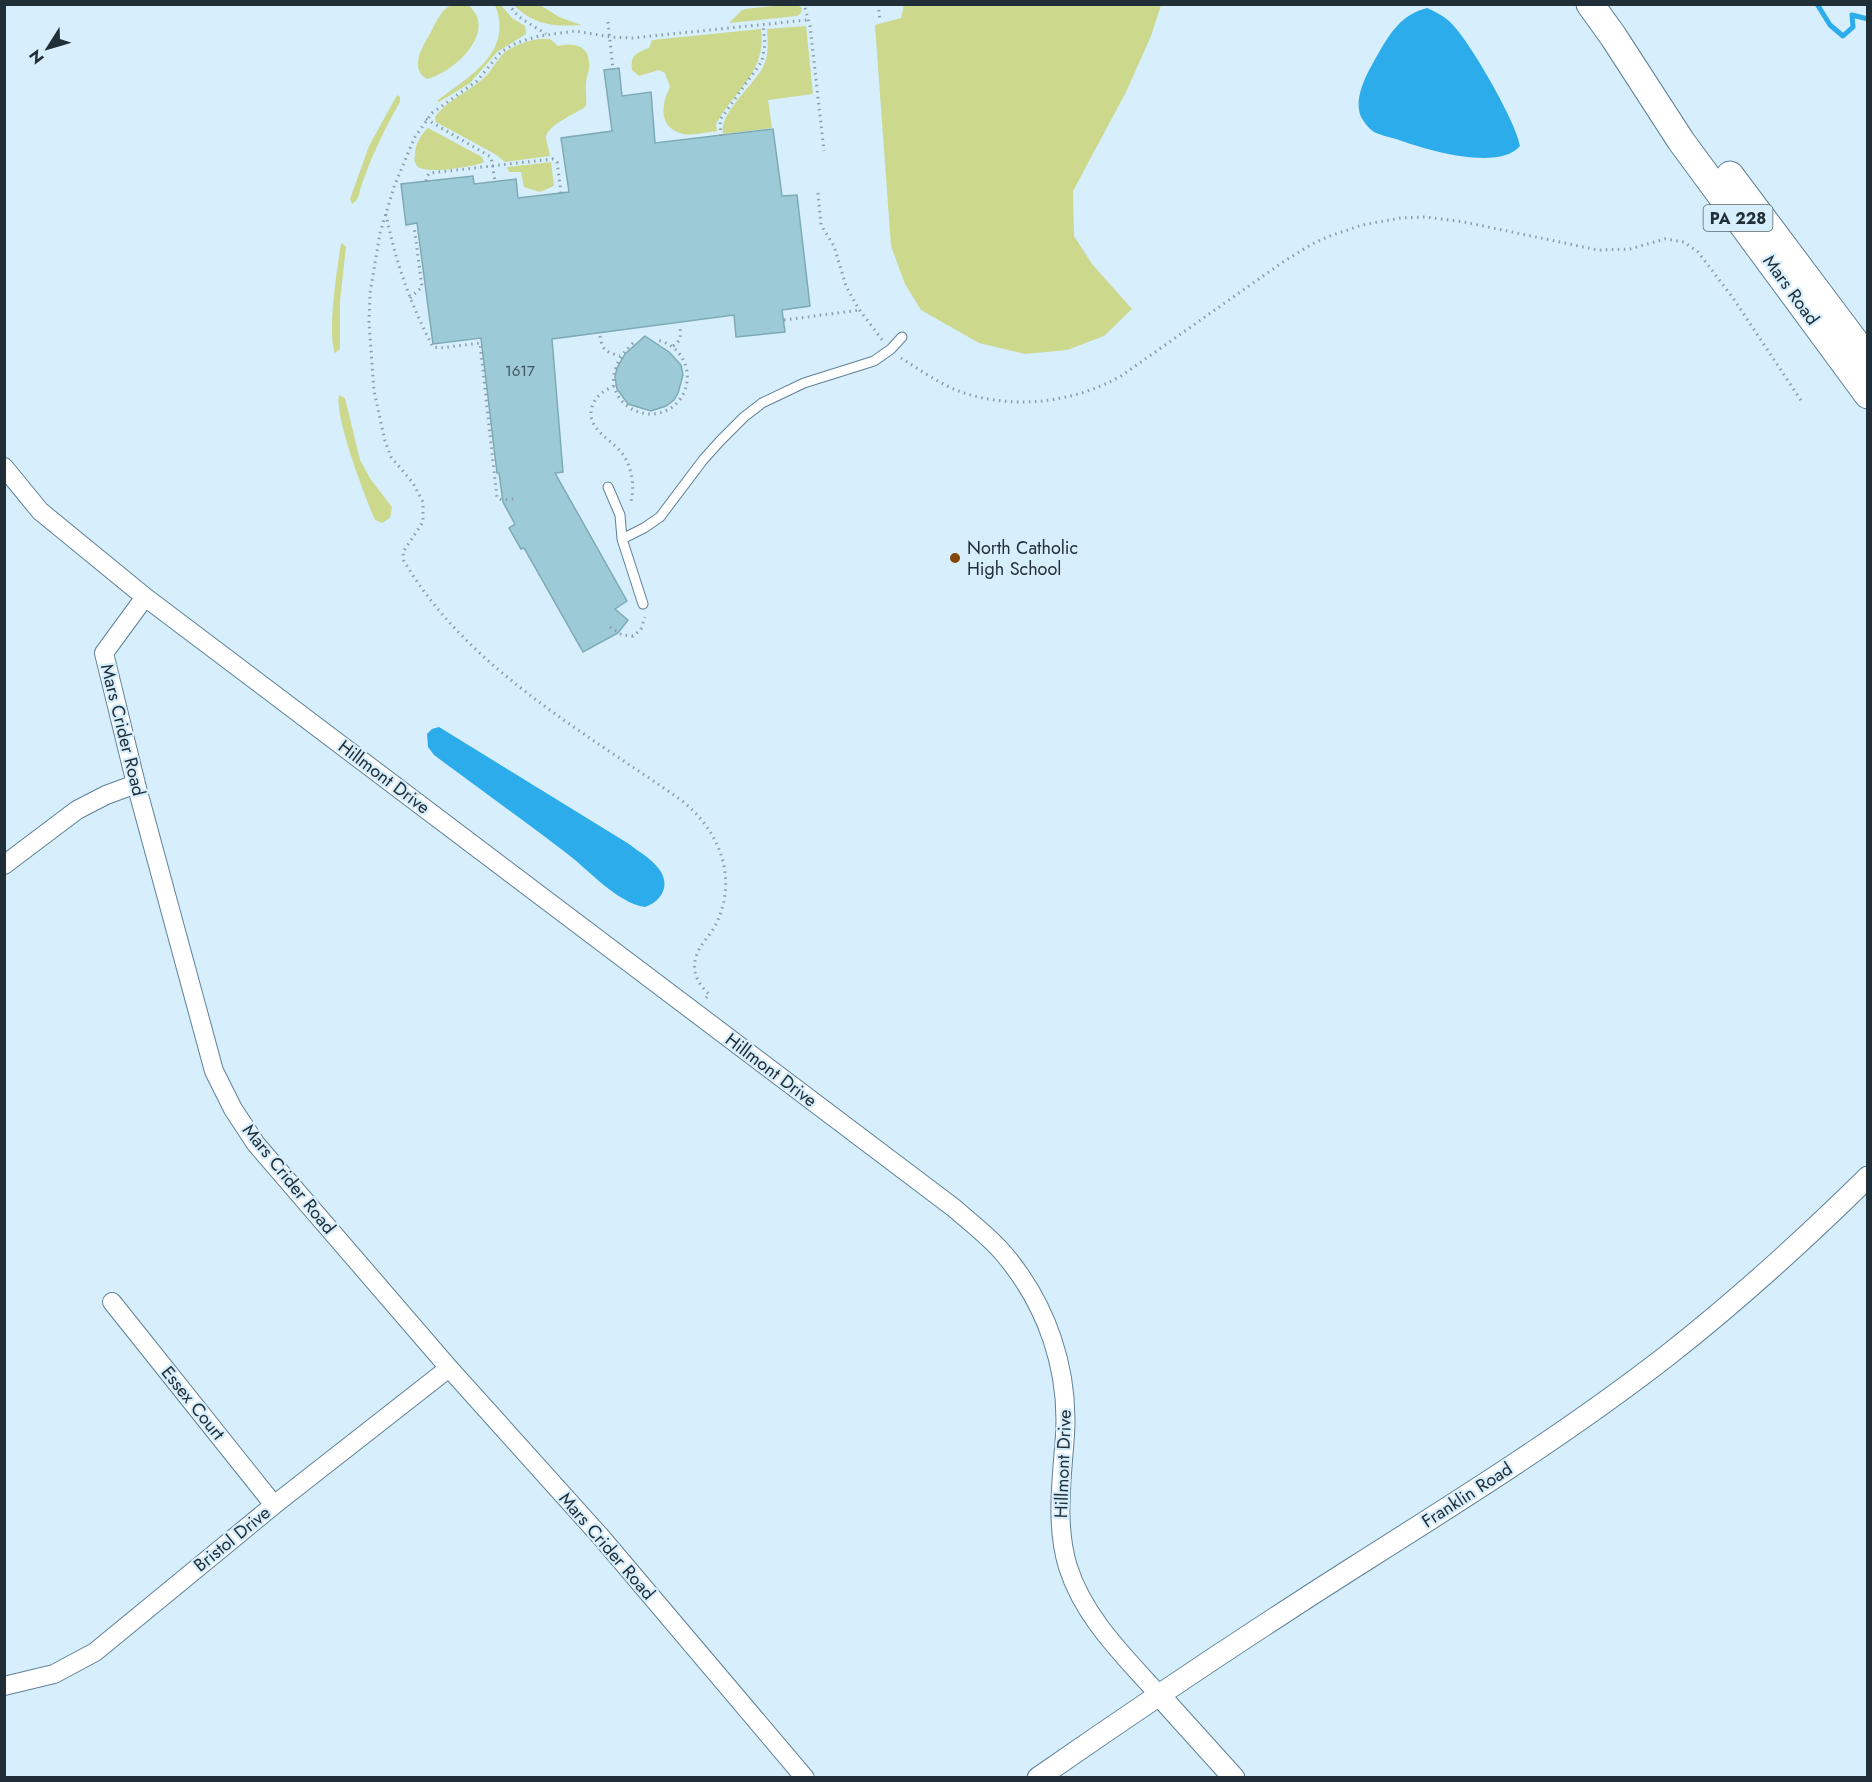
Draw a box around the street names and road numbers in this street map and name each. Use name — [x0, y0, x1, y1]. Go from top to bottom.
road number: PA 228 — [1704, 205, 1772, 231]
street label: Mars Road — [1757, 250, 1825, 330]
street label: Mars Crider Road — [94, 661, 152, 799]
street label: Hillmont Drive — [333, 734, 435, 820]
street label: Hillmont Drive — [720, 1027, 822, 1113]
street label: Mars Crider Road — [236, 1118, 342, 1240]
street label: Essex Court — [155, 1360, 231, 1446]
street label: Hillmont Drive — [1048, 1409, 1078, 1519]
street label: Franklin Road — [1417, 1456, 1517, 1534]
street label: Mars Crider Road — [553, 1486, 661, 1606]
street label: Bristol Drive — [188, 1500, 276, 1578]

